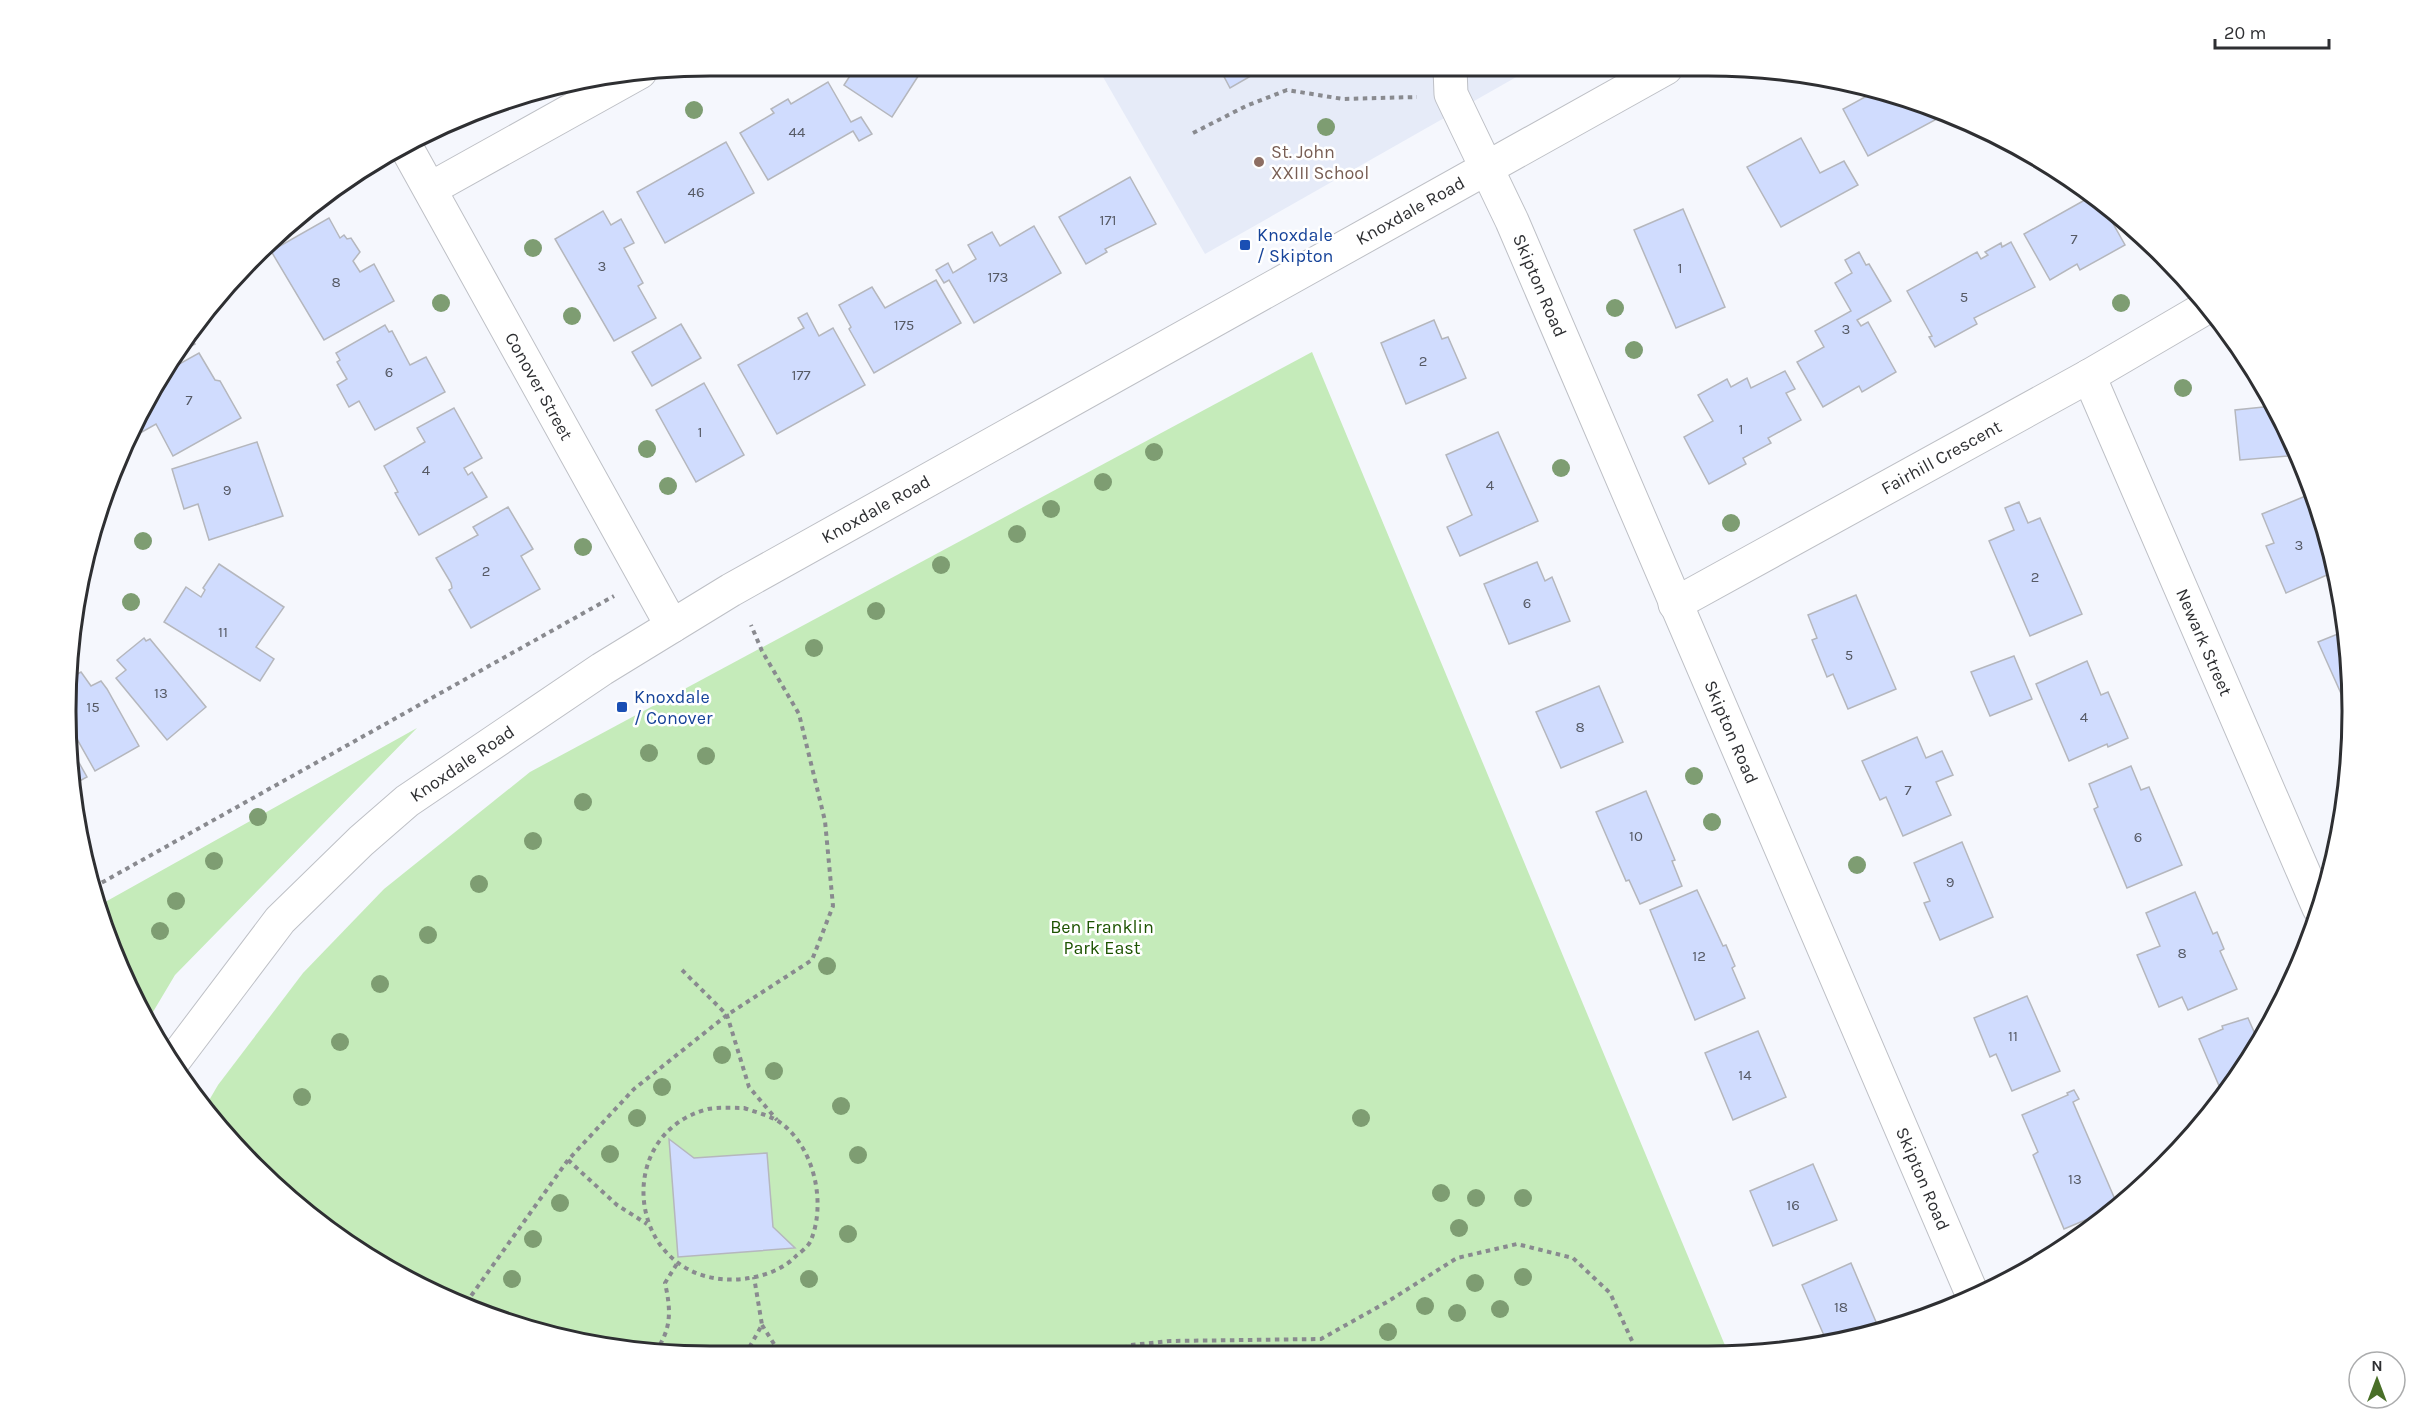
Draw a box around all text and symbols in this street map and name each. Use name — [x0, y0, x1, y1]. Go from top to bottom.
scale bar — [2215, 12, 2329, 50]
text: 20 m — [2224, 22, 2266, 44]
house number: 44 — [789, 123, 806, 141]
place label: St. John XXIII School — [1271, 141, 1369, 184]
marker: St. John XXIII School — [1252, 155, 1266, 169]
street label: Knoxdale Road — [1352, 172, 1469, 250]
house number: 46 — [688, 183, 704, 201]
house number: 171 — [1100, 211, 1116, 229]
place label: Knoxdale / Skipton — [1257, 224, 1333, 267]
street label: Skipton Road — [1508, 230, 1571, 340]
house number: 7 — [2070, 230, 2078, 248]
marker: Knoxdale / Skipton — [1238, 238, 1252, 252]
house number: 3 — [598, 257, 606, 275]
house number: 1 — [1678, 259, 1682, 277]
house number: 173 — [988, 268, 1008, 286]
house number: 8 — [331, 273, 341, 291]
house number: 5 — [1960, 288, 1968, 306]
house number: 175 — [894, 316, 914, 334]
house number: 3 — [1842, 320, 1850, 338]
street label: Conover Street — [500, 328, 578, 444]
house number: 2 — [1419, 352, 1427, 370]
house number: 6 — [385, 363, 393, 381]
house number: 177 — [791, 366, 811, 384]
house number: 7 — [185, 391, 193, 409]
street label: Fairhill Crescent — [1877, 415, 2005, 499]
house number: 1 — [1739, 420, 1743, 438]
house number: 1 — [698, 423, 702, 441]
house number: 4 — [422, 461, 431, 479]
street label: Knoxdale Road — [817, 470, 934, 548]
house number: 4 — [1486, 476, 1495, 494]
house number: 9 — [223, 481, 231, 499]
house number: 3 — [2295, 536, 2303, 554]
house number: 2 — [482, 562, 490, 580]
house number: 2 — [2031, 568, 2039, 586]
street label: Newark Street — [2171, 585, 2237, 700]
house number: 6 — [1523, 594, 1531, 612]
house number: 11 — [218, 623, 228, 641]
house number: 5 — [1845, 646, 1853, 664]
street label: Skipton Road — [1699, 677, 1763, 787]
house number: 13 — [154, 684, 168, 702]
place label: Knoxdale / Conover — [634, 686, 713, 729]
house number: 15 — [86, 698, 100, 716]
marker: Knoxdale / Conover — [615, 700, 629, 714]
house number: 4 — [2080, 708, 2089, 726]
house number: 8 — [1575, 718, 1585, 736]
street label: Knoxdale Road — [406, 720, 519, 807]
house number: 7 — [1904, 781, 1912, 799]
house number: 10 — [1629, 827, 1643, 845]
house number: 6 — [2134, 828, 2142, 846]
house number: 9 — [1946, 873, 1954, 891]
park label: Ben Franklin Park East — [1050, 916, 1154, 959]
house number: 8 — [2177, 944, 2187, 962]
house number: 12 — [1692, 947, 1706, 965]
house number: 11 — [2008, 1027, 2018, 1045]
house number: 14 — [1738, 1066, 1752, 1084]
street label: Skipton Road — [1891, 1124, 1955, 1234]
house number: 13 — [2068, 1170, 2082, 1188]
house number: 16 — [1786, 1196, 1800, 1214]
house number: 18 — [1834, 1298, 1848, 1316]
north arrow — [2347, 1350, 2407, 1410]
text: N — [2371, 1356, 2383, 1375]

